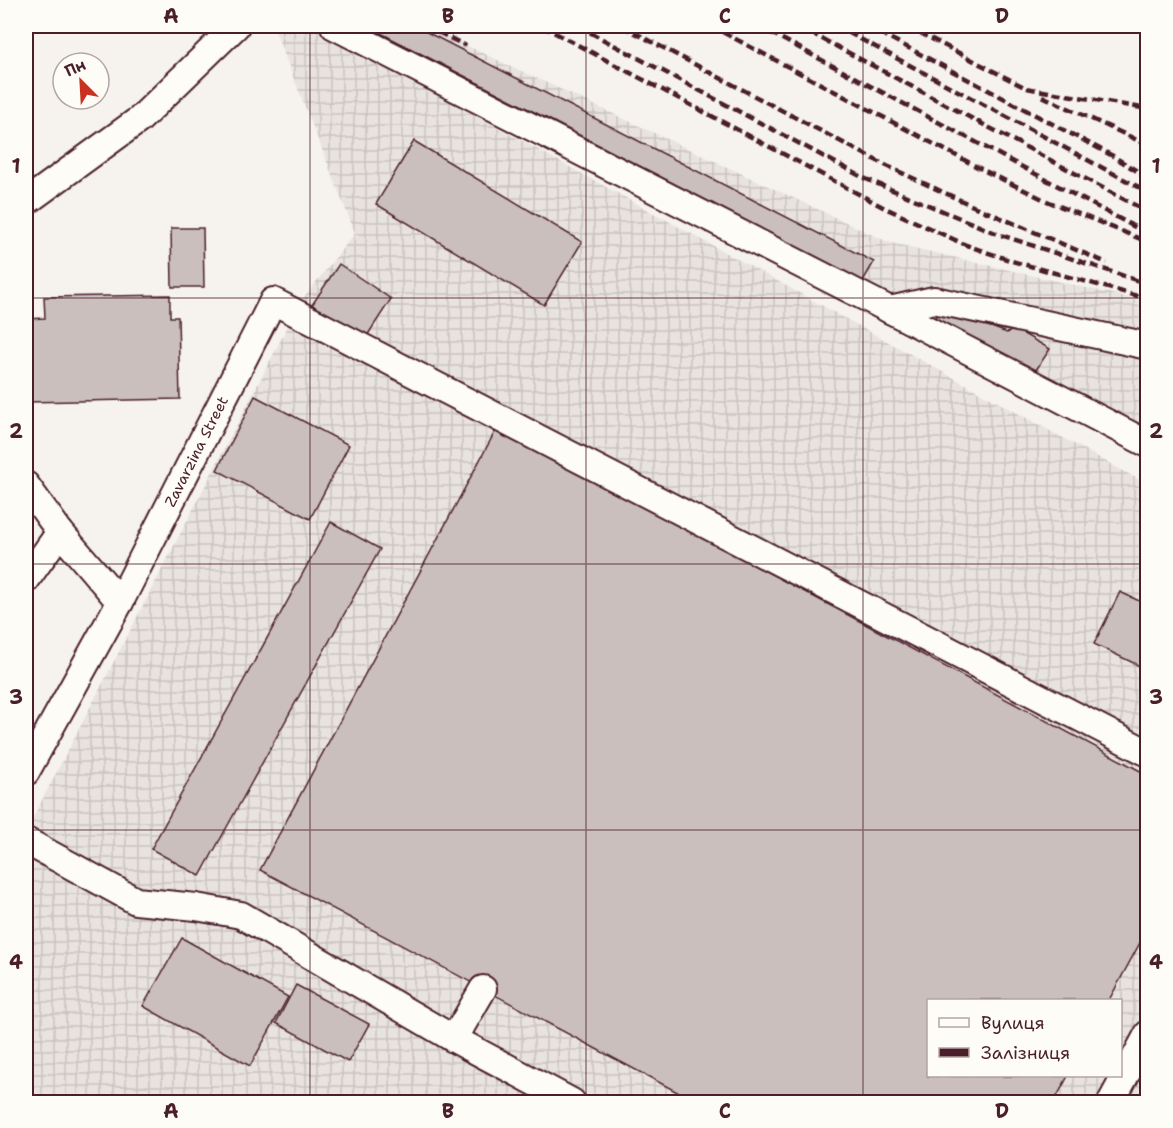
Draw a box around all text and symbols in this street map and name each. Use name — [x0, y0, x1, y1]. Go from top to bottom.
text: A — [163, 3, 179, 29]
text: B — [442, 3, 454, 29]
text: C — [719, 3, 731, 29]
text: D — [995, 3, 1009, 29]
north arrow — [51, 51, 111, 111]
text: Пн — [61, 54, 89, 82]
text: 1 — [11, 153, 21, 179]
text: 1 — [1151, 153, 1161, 179]
street label: Zavarzina Street — [160, 393, 233, 510]
text: 2 — [9, 418, 23, 444]
text: 2 — [1149, 418, 1163, 444]
text: 3 — [9, 684, 23, 710]
text: 3 — [1149, 684, 1163, 710]
text: 4 — [9, 949, 23, 975]
text: 4 — [1149, 949, 1163, 975]
legend — [927, 999, 1122, 1077]
text: Вулиця — [981, 1011, 1045, 1035]
text: Залізниця — [981, 1041, 1070, 1065]
text: A — [163, 1098, 179, 1124]
text: B — [442, 1098, 454, 1124]
text: C — [719, 1098, 731, 1124]
text: D — [995, 1098, 1009, 1124]

